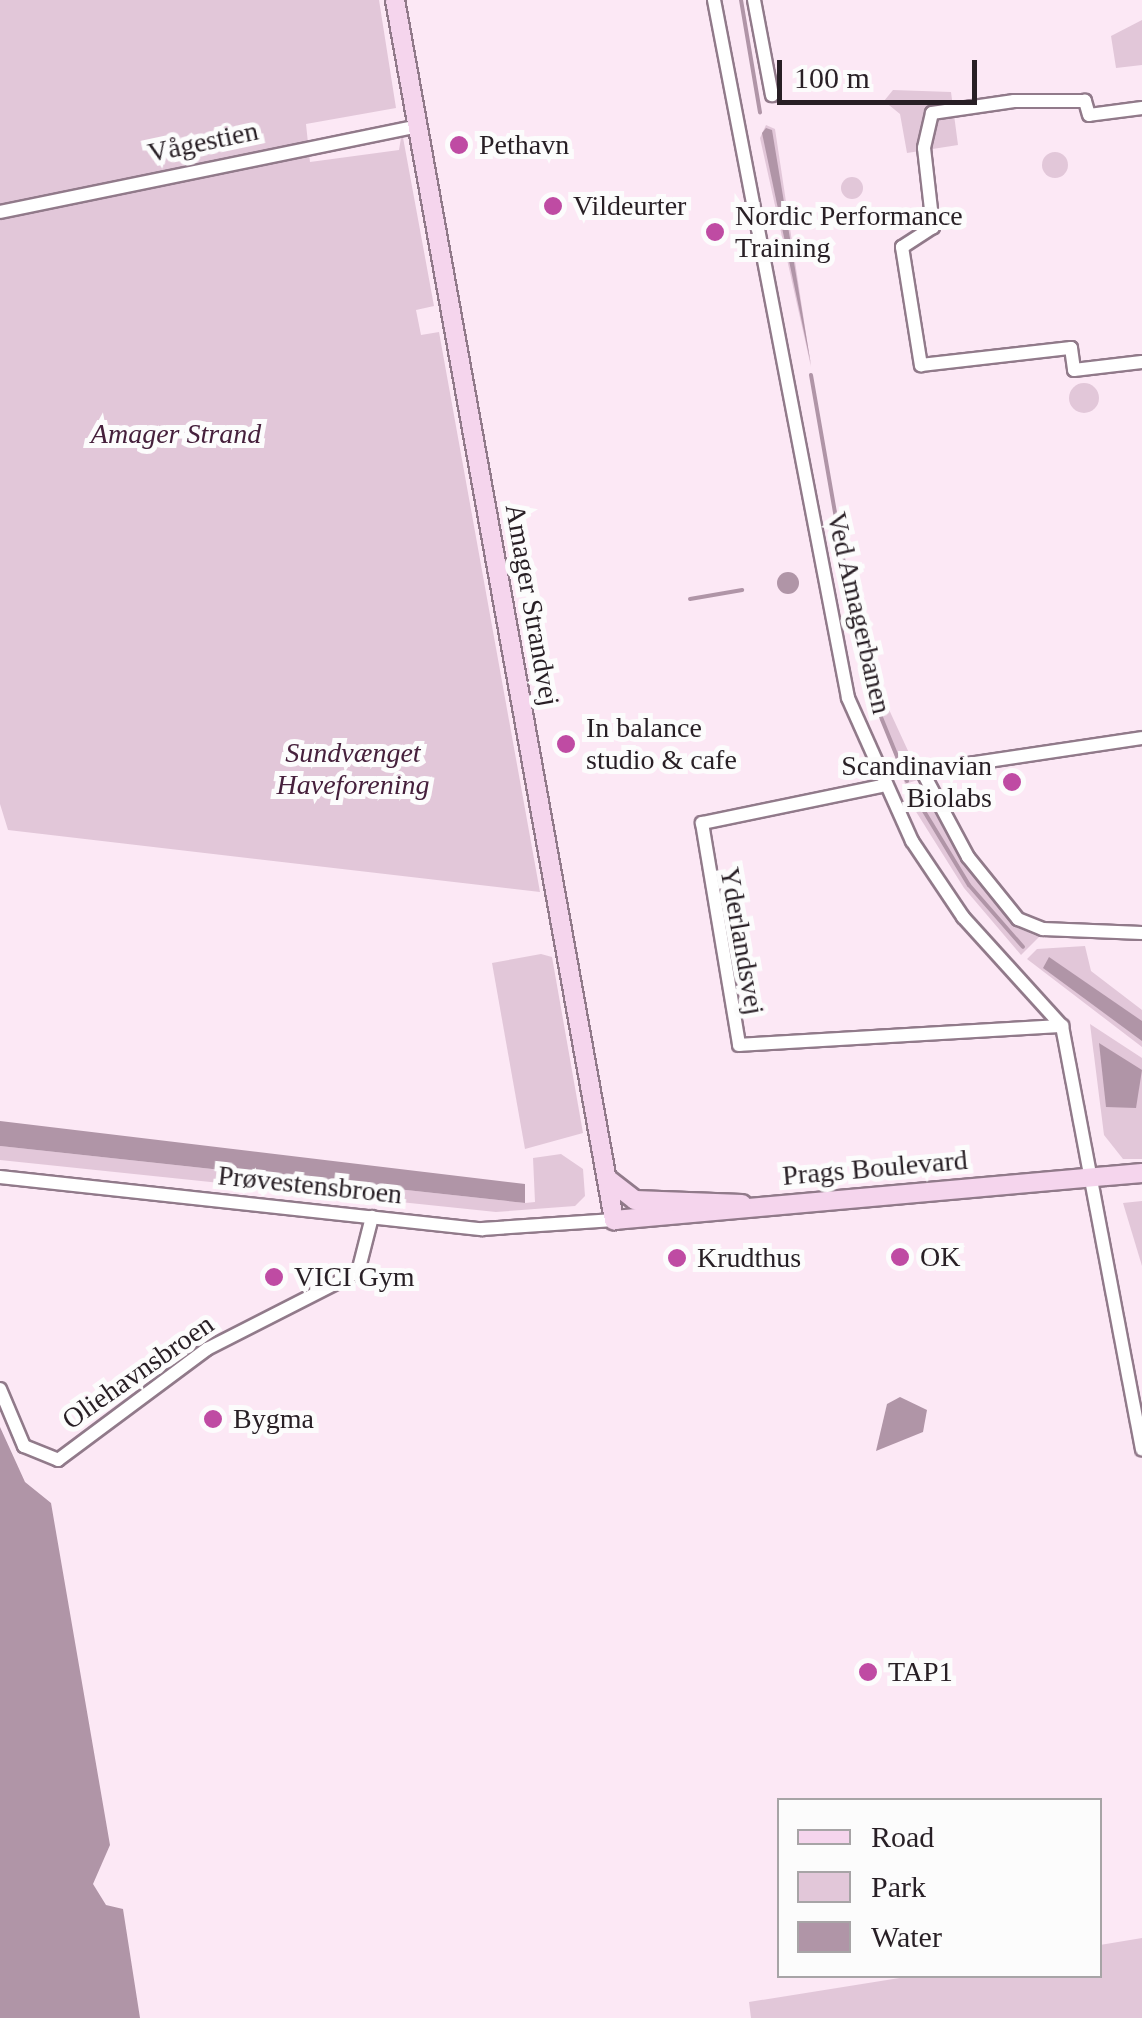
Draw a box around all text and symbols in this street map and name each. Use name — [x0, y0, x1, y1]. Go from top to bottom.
scale bar — [782, 40, 982, 102]
text: 100 m — [794, 61, 870, 94]
street label: Vågestien — [145, 114, 261, 170]
place label: Pethavn — [479, 128, 569, 162]
marker: Pethavn — [448, 134, 470, 156]
place label: Vildeurter — [573, 189, 686, 223]
marker: Vildeurter — [542, 195, 564, 217]
place label: Nordic Performance Training — [735, 199, 963, 265]
marker: Nordic Performance Training — [704, 221, 726, 243]
park label: Amager Strand — [91, 417, 261, 451]
street label: Amager Strandvej — [498, 501, 566, 709]
street label: Ved Amagerbanen — [819, 508, 899, 718]
place label: In balance studio & cafe — [586, 711, 737, 777]
marker: In balance studio & cafe — [555, 733, 577, 755]
park label: Sundvænget Haveforening — [277, 736, 429, 802]
place label: Scandinavian Biolabs — [841, 749, 992, 815]
marker: Scandinavian Biolabs — [1001, 771, 1023, 793]
street label: Yderlandsvej — [712, 865, 772, 1017]
street label: Prags Boulevard — [781, 1143, 969, 1193]
street label: Prøvestensbroen — [216, 1159, 404, 1211]
place label: OK — [920, 1240, 960, 1274]
place label: Krudthus — [697, 1241, 801, 1275]
marker: OK — [889, 1246, 911, 1268]
marker: Krudthus — [666, 1247, 688, 1269]
place label: VICI Gym — [294, 1260, 415, 1294]
marker: VICI Gym — [263, 1266, 285, 1288]
street label: Oliehavnsbroen — [56, 1307, 220, 1437]
place label: Bygma — [233, 1402, 314, 1436]
marker: Bygma — [202, 1408, 224, 1430]
place label: TAP1 — [888, 1655, 953, 1689]
marker: TAP1 — [857, 1661, 879, 1683]
legend — [777, 1798, 1102, 1978]
text: Road — [871, 1820, 934, 1853]
text: Park — [871, 1870, 926, 1903]
text: Water — [871, 1920, 942, 1953]

